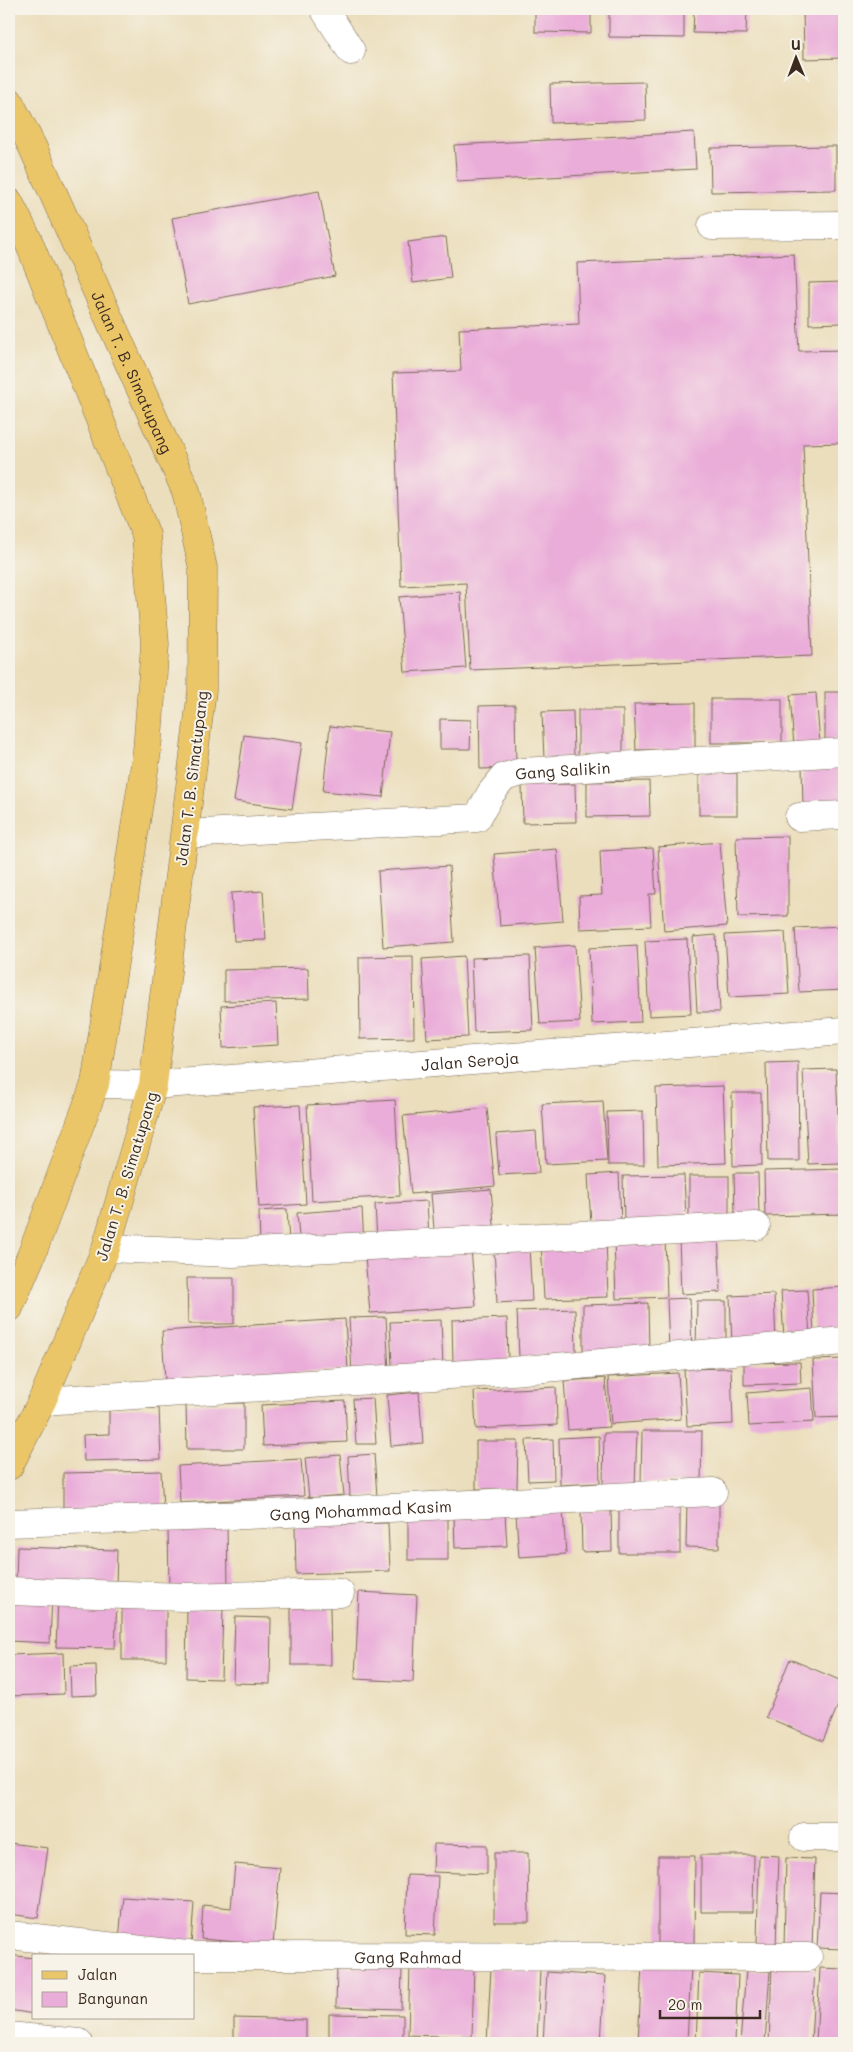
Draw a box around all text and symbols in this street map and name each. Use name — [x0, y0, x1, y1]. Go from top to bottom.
north arrow — [770, 32, 820, 82]
text: U — [791, 35, 801, 54]
street label: Jalan T. B. Simatupang — [87, 287, 178, 457]
street label: Jalan T. B. Simatupang — [170, 690, 212, 866]
street label: Gang Salikin — [512, 756, 611, 784]
street label: Jalan Seroja — [420, 1046, 520, 1075]
street label: Jalan T. B. Simatupang — [90, 1089, 162, 1263]
street label: Gang Mohammad Kasim — [269, 1494, 452, 1524]
street label: Gang Rahmad — [354, 1946, 461, 1967]
legend — [32, 1954, 195, 2020]
text: Jalan — [78, 1964, 117, 1984]
scale bar — [660, 1987, 760, 2019]
text: Bangunan — [78, 1988, 148, 2008]
text: 20 m — [668, 1994, 702, 2014]

